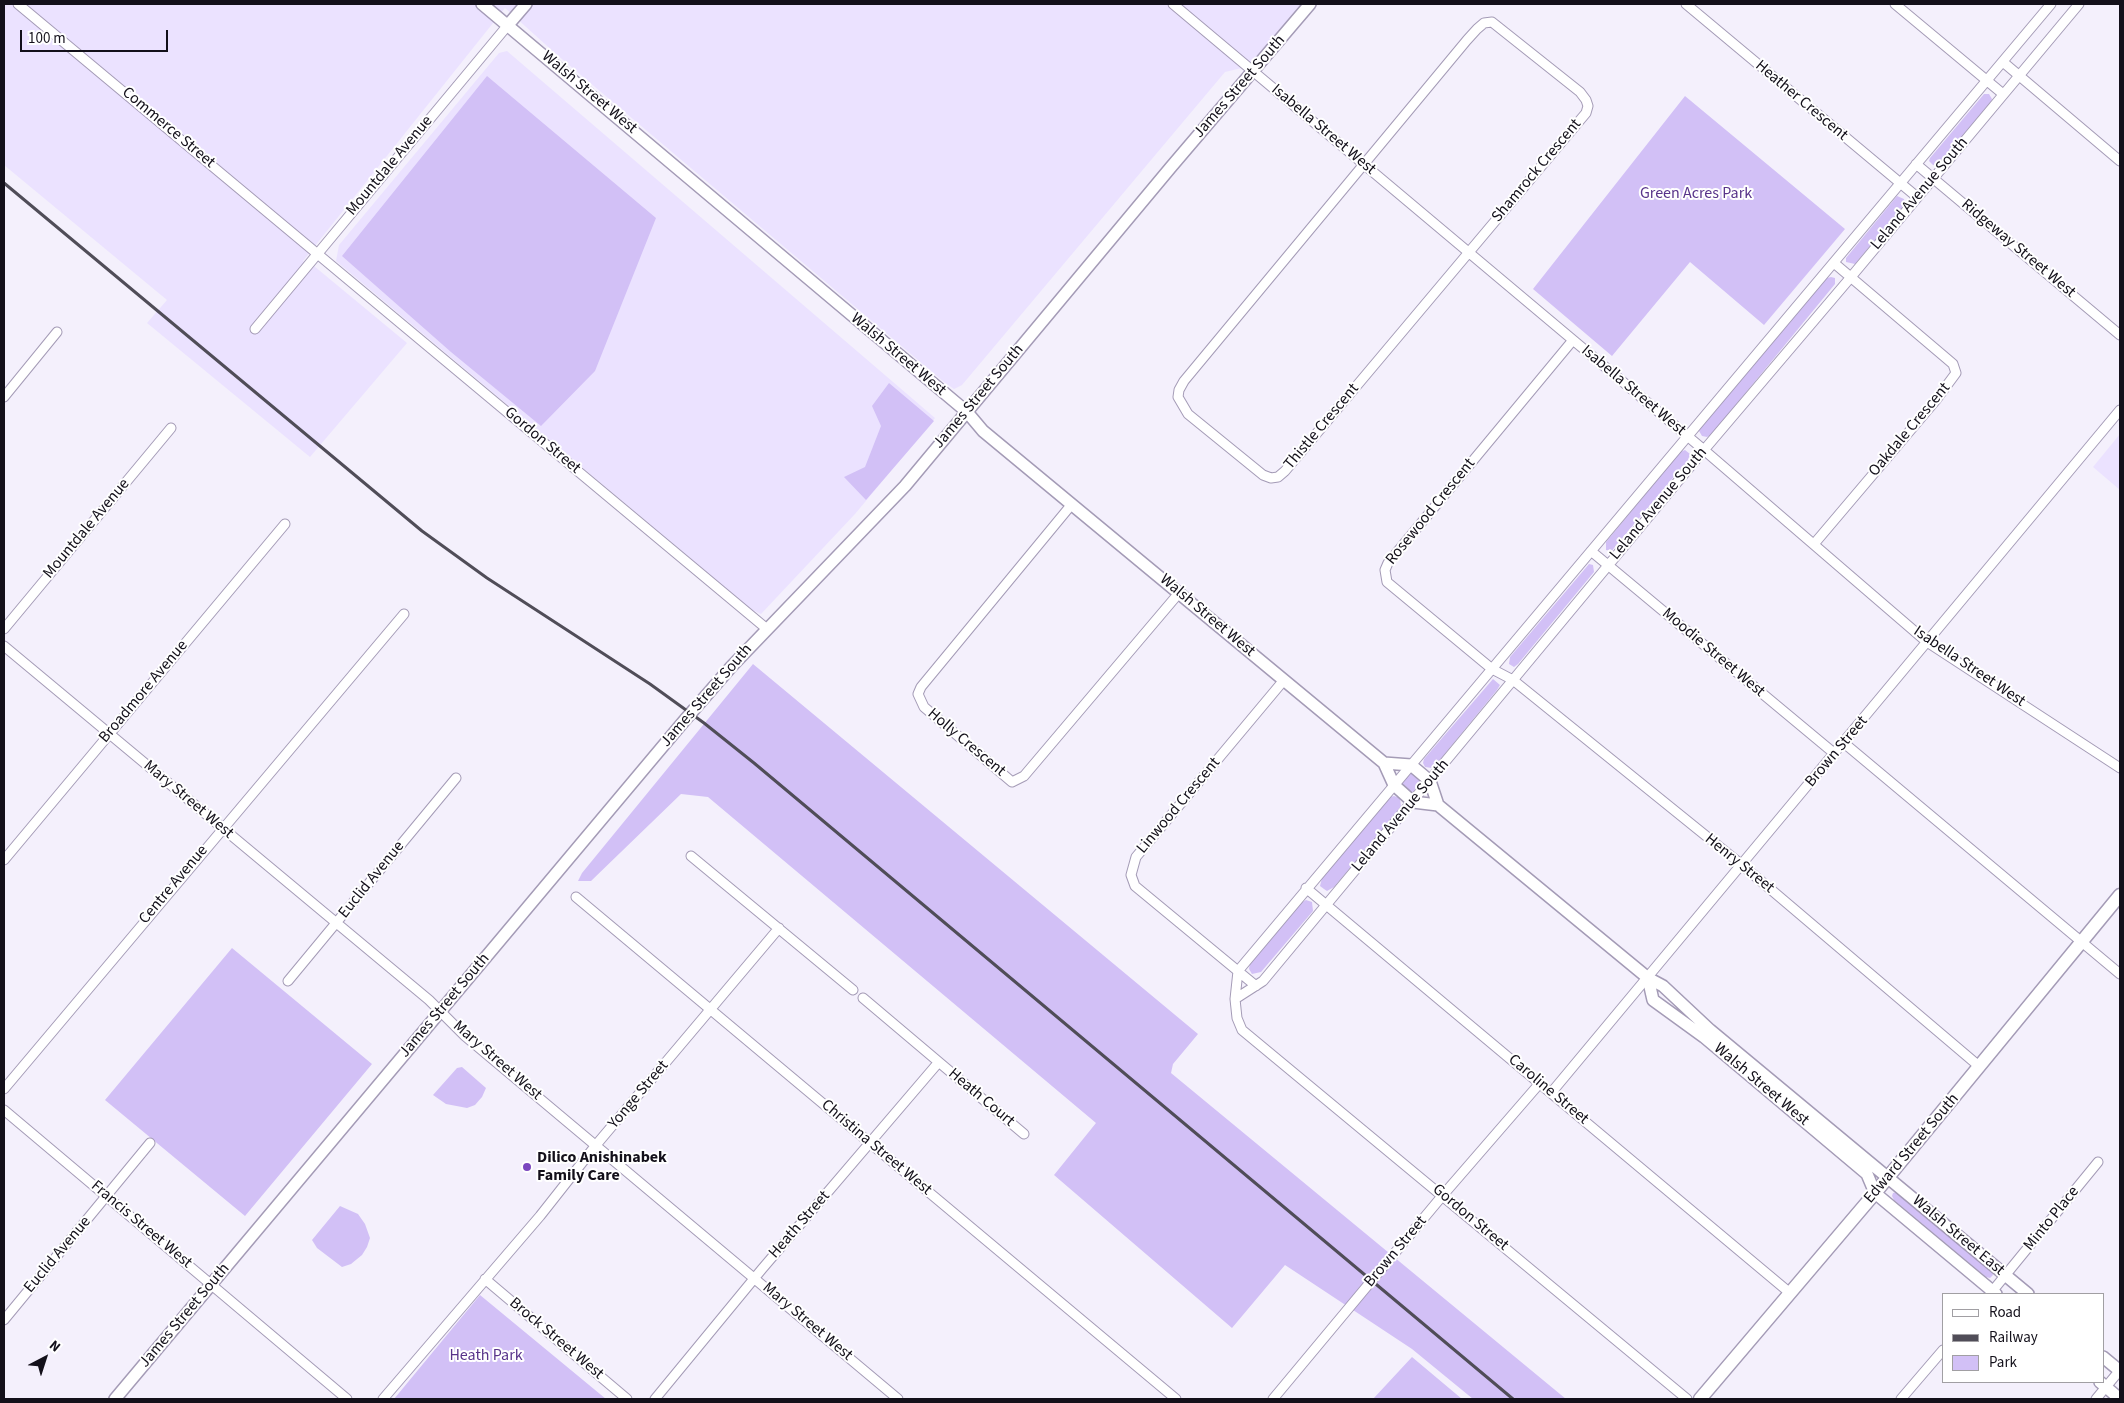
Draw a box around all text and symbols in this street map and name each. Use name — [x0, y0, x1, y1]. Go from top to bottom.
scale bar — [22, 20, 170, 52]
text: 100 m — [28, 28, 66, 49]
street label: James Street South — [1190, 32, 1290, 142]
street label: Walsh Street West — [537, 48, 641, 138]
street label: Heather Crescent — [1751, 57, 1851, 145]
street label: Isabella Street West — [1267, 81, 1379, 179]
street label: Commerce Street — [117, 83, 219, 173]
street label: Mountdale Avenue — [343, 112, 437, 220]
street label: Shamrock Crescent — [1488, 115, 1586, 227]
street label: Leland Avenue South — [1867, 134, 1973, 254]
park label: Green Acres Park — [1640, 184, 1752, 204]
street label: Ridgeway Street West — [1957, 196, 2079, 302]
street label: Walsh Street West — [846, 310, 950, 400]
street label: James Street South — [930, 341, 1028, 453]
street label: Isabella Street West — [1577, 342, 1689, 440]
street label: Oakdale Crescent — [1865, 379, 1955, 481]
street label: Thistle Crescent — [1280, 380, 1364, 474]
street label: Gordon Street — [500, 404, 584, 478]
street label: Leland Avenue South — [1606, 444, 1712, 564]
street label: Rosewood Crescent — [1382, 455, 1480, 569]
street label: Mountdale Avenue — [40, 475, 134, 583]
street label: Walsh Street West — [1155, 571, 1259, 661]
street label: Moodie Street West — [1658, 604, 1768, 702]
street label: Isabella Street West — [1909, 622, 2029, 712]
street label: Broadmore Avenue — [96, 637, 192, 747]
street label: James Street South — [657, 641, 757, 751]
street label: Holly Crescent — [923, 705, 1009, 781]
street label: Brown Street — [1802, 713, 1872, 791]
street label: Linwood Crescent — [1133, 754, 1225, 858]
street label: Leland Avenue South — [1348, 756, 1454, 876]
street label: Mary Street West — [139, 757, 237, 843]
street label: Henry Street — [1700, 830, 1778, 898]
street label: Euclid Avenue — [335, 837, 409, 923]
street label: Centre Avenue — [135, 842, 213, 928]
street label: James Street South — [396, 950, 494, 1062]
street label: Mary Street West — [448, 1017, 546, 1105]
street label: Walsh Street West — [1709, 1040, 1813, 1130]
street label: Caroline Street — [1504, 1051, 1592, 1129]
street label: Yonge Street — [605, 1057, 673, 1133]
street label: Heath Court — [944, 1065, 1018, 1131]
street label: Edward Street South — [1861, 1090, 1963, 1208]
street label: Christina Street West — [817, 1096, 935, 1200]
place label: Dilico Anishinabek Family Care — [537, 1148, 667, 1186]
marker: Dilico Anishinabek Family Care — [521, 1161, 533, 1173]
street label: Francis Street West — [86, 1177, 196, 1273]
street label: Gordon Street — [1428, 1181, 1512, 1255]
street label: Minto Place — [2020, 1183, 2084, 1255]
street label: Heath Street — [765, 1187, 835, 1263]
street label: Walsh Street East — [1908, 1192, 2008, 1280]
street label: Euclid Avenue — [20, 1213, 96, 1297]
street label: Brown Street — [1361, 1213, 1431, 1291]
street label: James Street South — [136, 1260, 234, 1372]
street label: Mary Street West — [758, 1279, 856, 1365]
legend — [1942, 1293, 2104, 1383]
street label: Brock Street West — [505, 1294, 607, 1384]
text: Road — [1989, 1302, 2021, 1323]
text: Railway — [1989, 1327, 2038, 1348]
north arrow — [20, 1333, 70, 1383]
text: N — [45, 1336, 65, 1357]
park label: Heath Park — [449, 1346, 523, 1366]
text: Park — [1989, 1352, 2017, 1373]

